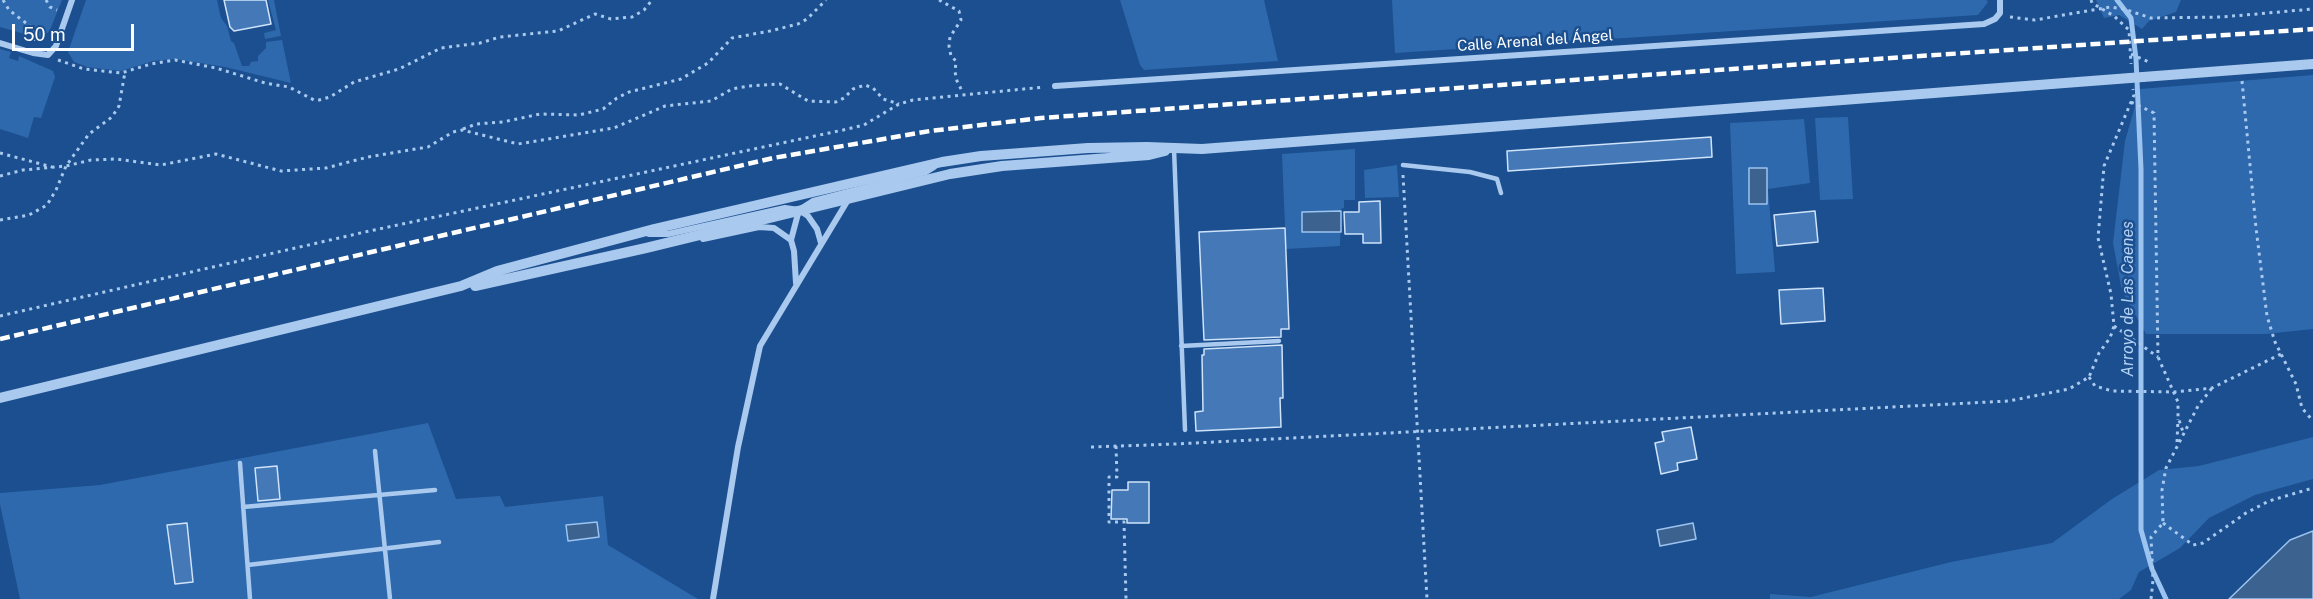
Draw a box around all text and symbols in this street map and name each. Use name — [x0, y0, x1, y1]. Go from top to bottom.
scale bar — [15, 12, 136, 50]
text: 50 m — [23, 24, 66, 45]
street label: Calle Arenal del Ángel — [1456, 27, 1614, 55]
water label: Arroyo de Las Caenes — [2118, 221, 2138, 377]

